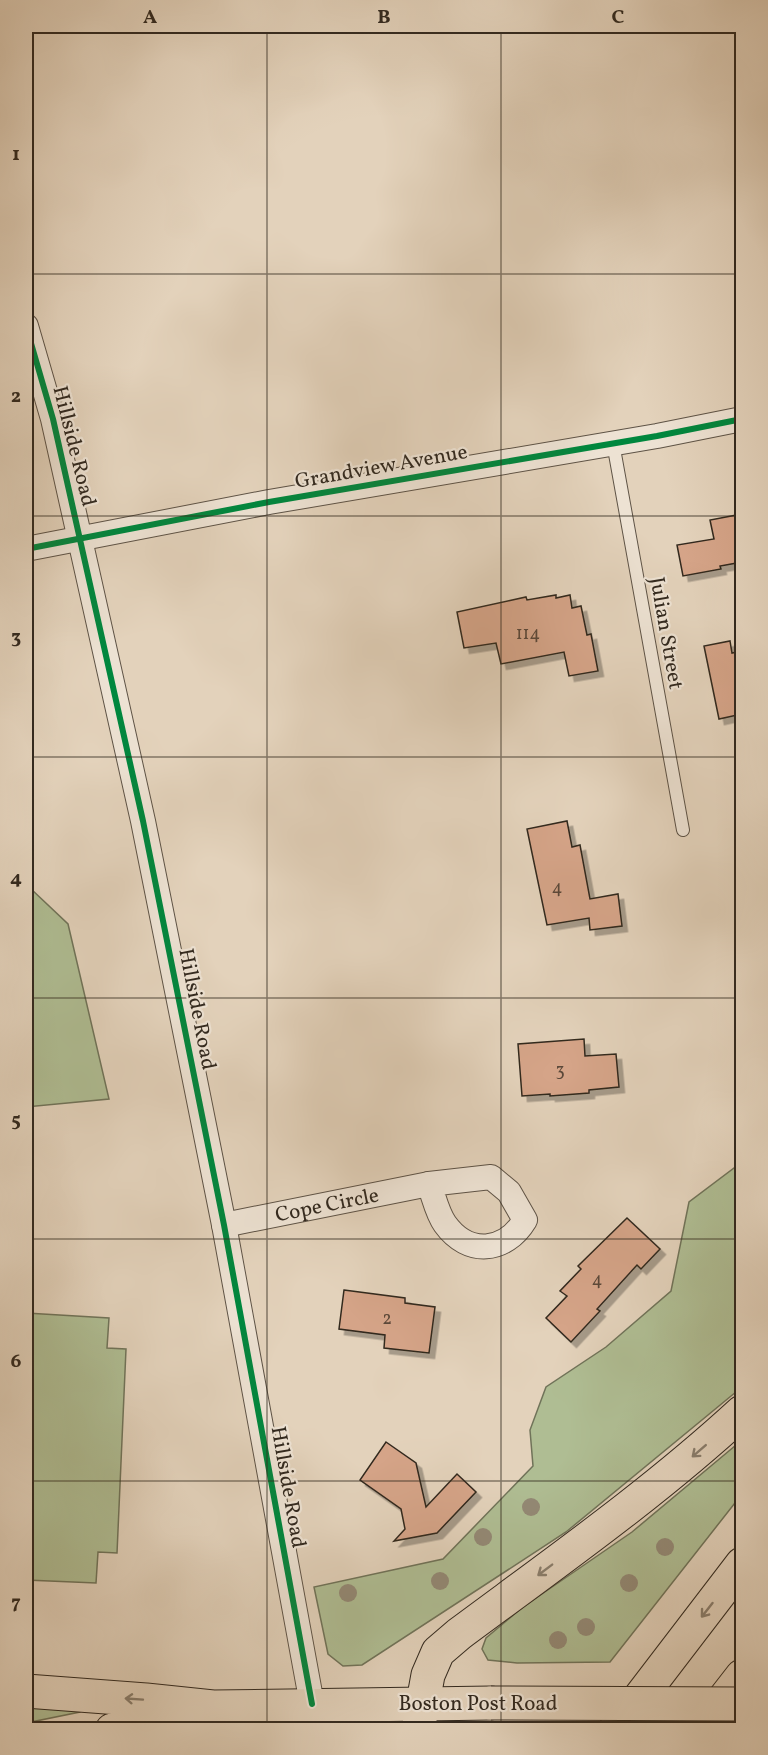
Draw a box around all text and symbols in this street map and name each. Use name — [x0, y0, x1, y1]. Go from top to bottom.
text: A — [143, 4, 157, 32]
text: B — [377, 4, 391, 32]
text: C — [612, 4, 625, 32]
text: 1 — [12, 141, 20, 169]
text: 2 — [11, 383, 21, 411]
street label: Hillside Road — [45, 383, 103, 510]
street label: Grandview Avenue — [293, 438, 470, 497]
street label: Julian Street — [641, 575, 690, 692]
house number: 114 — [516, 622, 540, 647]
text: 3 — [11, 624, 21, 652]
text: 4 — [10, 865, 22, 893]
house number: 4 — [552, 876, 562, 901]
street label: Hillside Road — [171, 946, 223, 1073]
house number: 3 — [555, 1059, 565, 1084]
text: 5 — [11, 1107, 21, 1135]
street label: Cope Circle — [273, 1181, 382, 1230]
house number: 4 — [592, 1268, 602, 1293]
house number: 2 — [382, 1307, 392, 1332]
text: 6 — [11, 1348, 22, 1376]
street label: Hillside Road — [263, 1424, 313, 1551]
one-way arrow — [692, 1444, 707, 1458]
one-way arrow — [537, 1564, 553, 1577]
text: 7 — [11, 1589, 21, 1617]
one-way arrow — [700, 1602, 713, 1618]
street label: Boston Post Road — [398, 1690, 558, 1719]
one-way arrow — [124, 1693, 144, 1704]

